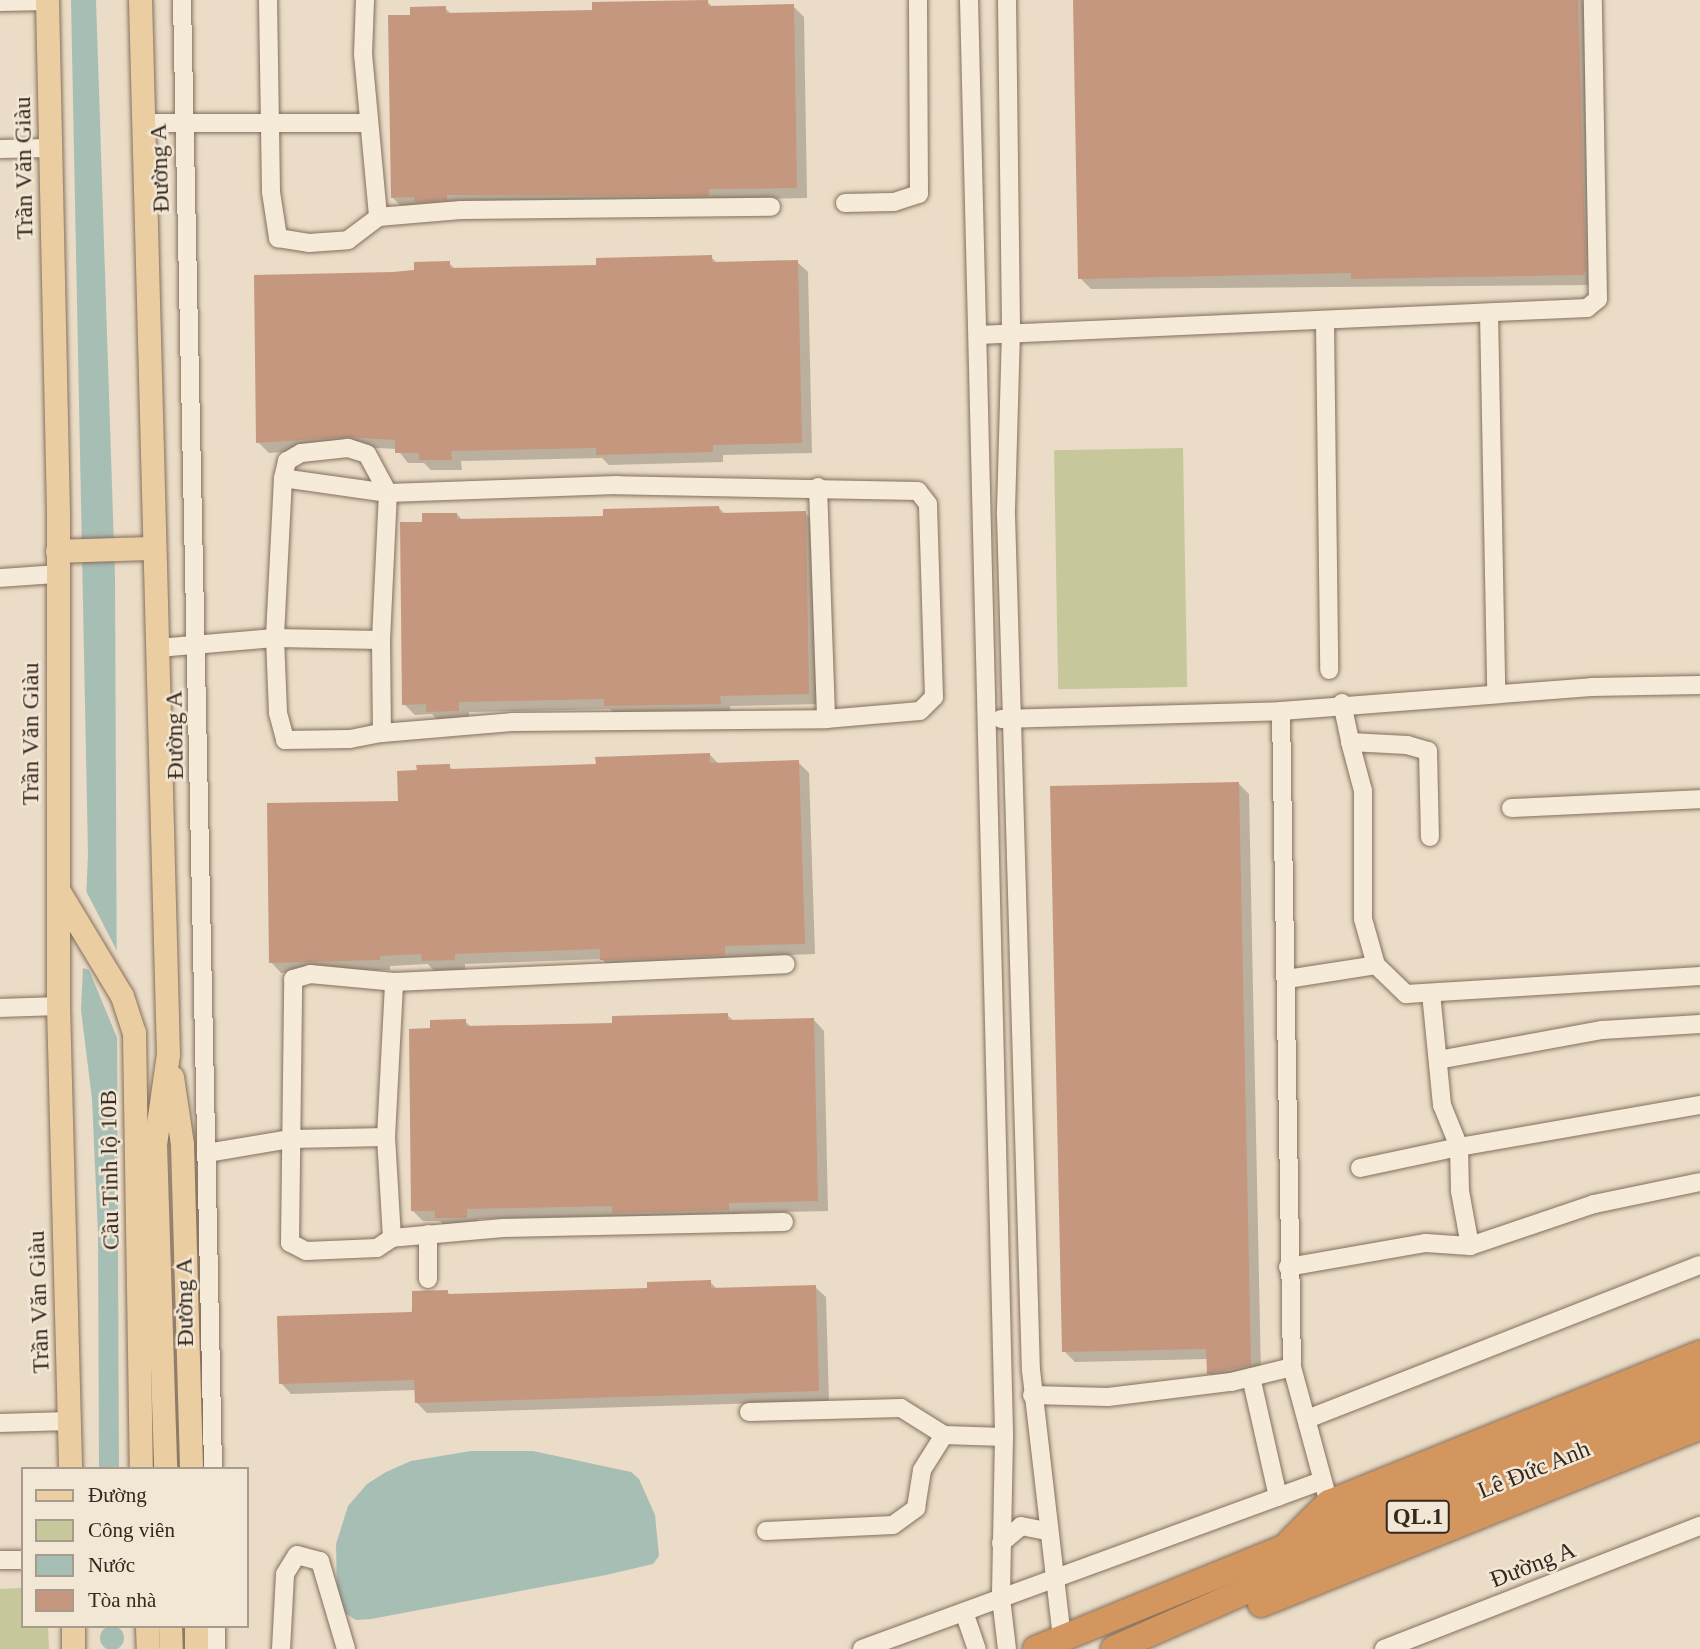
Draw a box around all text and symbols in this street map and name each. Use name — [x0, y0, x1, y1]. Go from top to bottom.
street label: Trần Văn Giàu — [8, 96, 40, 240]
street label: Đường A — [144, 122, 176, 214]
street label: Trần Văn Giàu — [17, 662, 45, 806]
street label: Đường A — [160, 690, 190, 780]
street label: Cầu Tỉnh lộ 10B — [94, 1089, 126, 1251]
street label: Trần Văn Giàu — [22, 1230, 56, 1374]
street label: Đường A — [170, 1257, 200, 1347]
street label: Lê Đức Anh — [1473, 1434, 1595, 1506]
legend — [21, 1467, 248, 1628]
text: Đường — [88, 1483, 147, 1507]
road number: QL.1 — [1385, 1498, 1451, 1536]
text: Công viên — [88, 1518, 175, 1542]
street label: Đường A — [1486, 1535, 1580, 1595]
text: Nước — [88, 1553, 135, 1577]
text: Tòa nhà — [88, 1588, 156, 1612]

